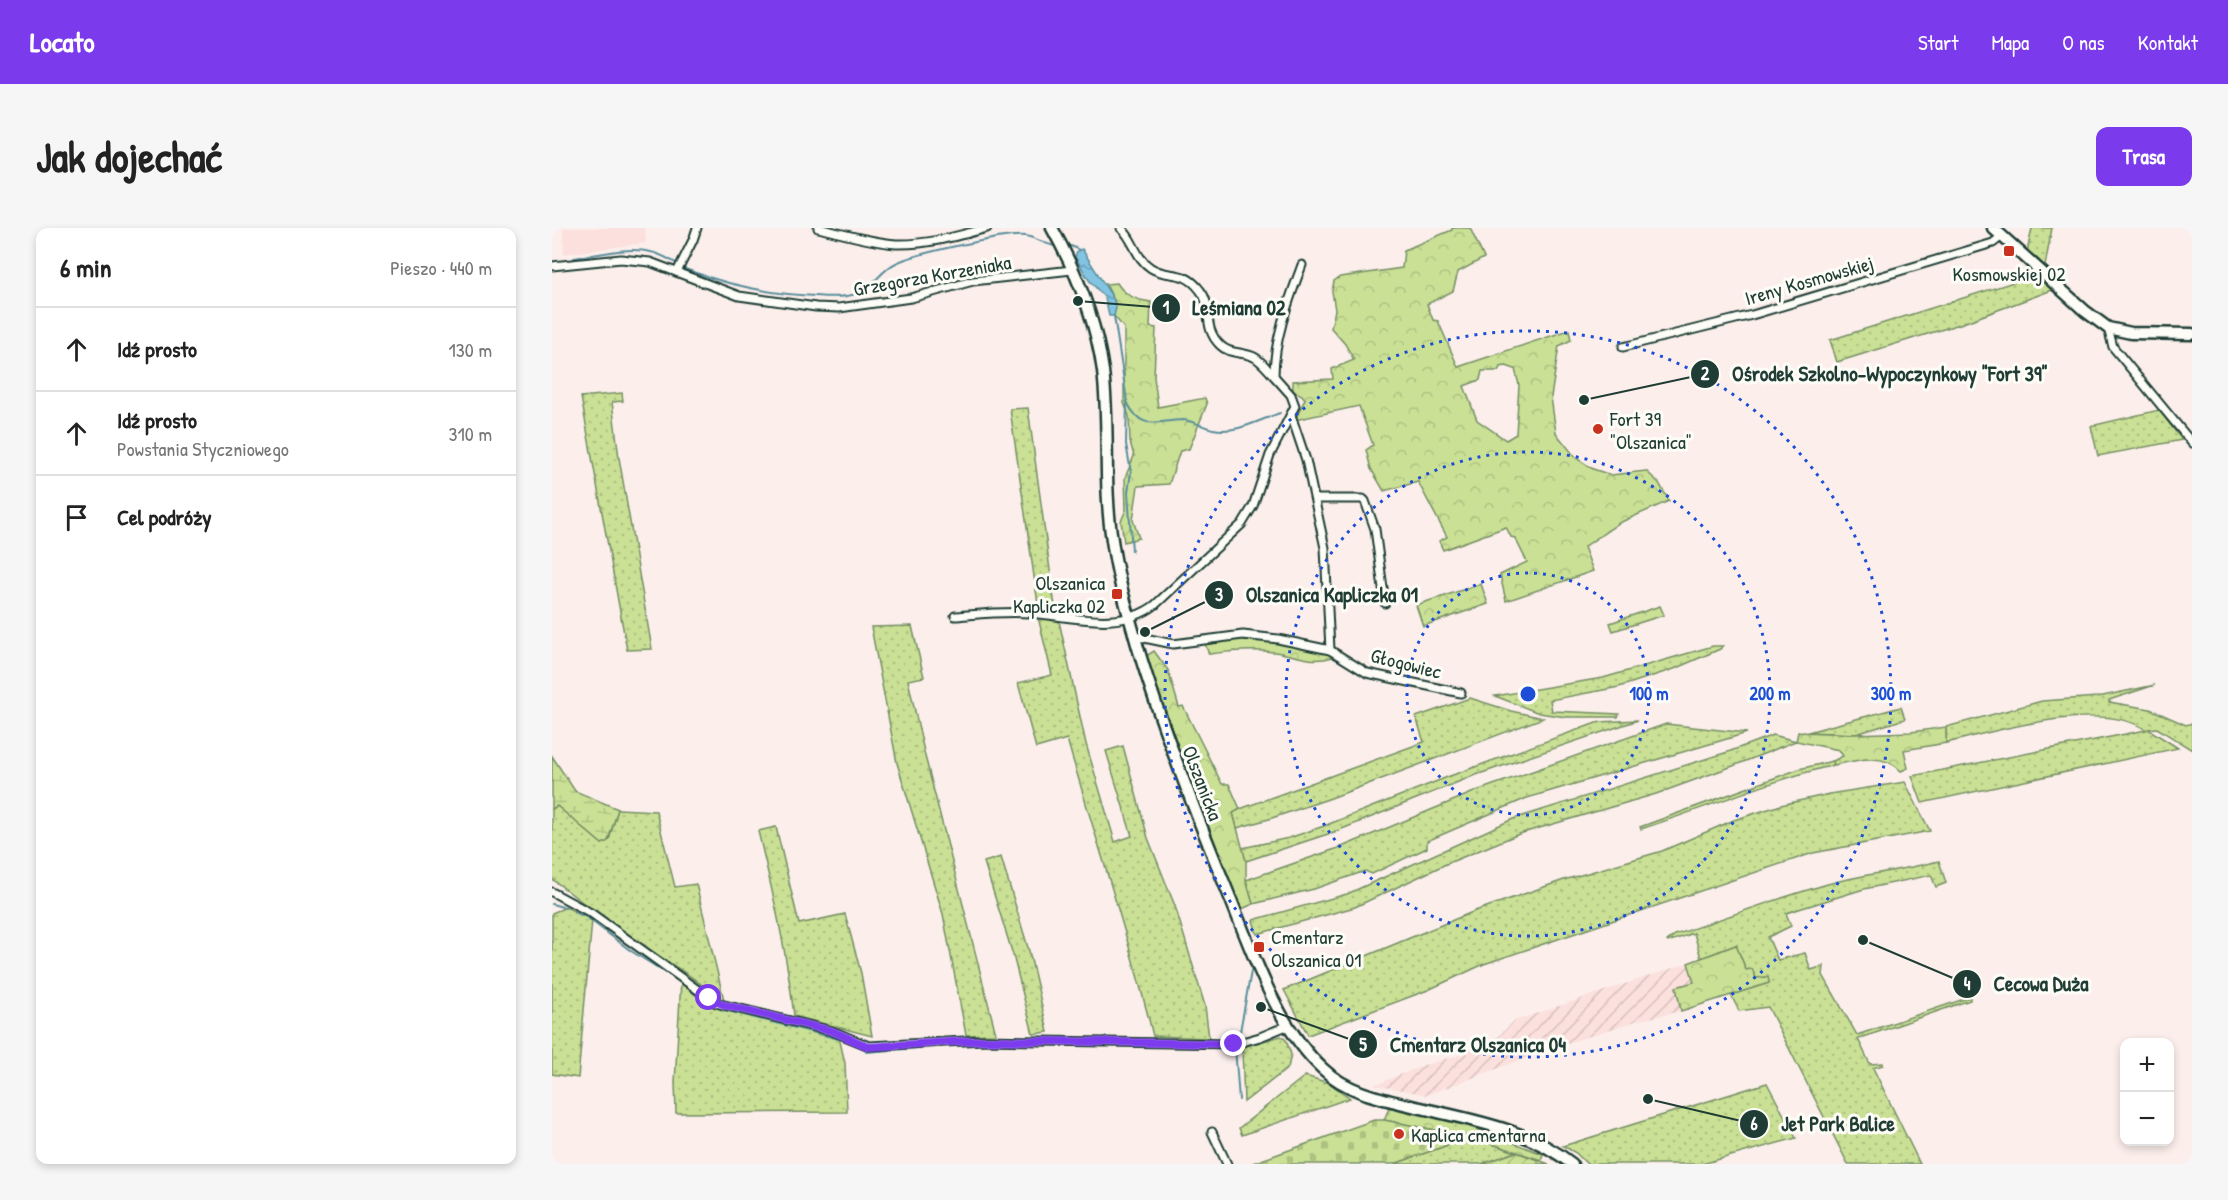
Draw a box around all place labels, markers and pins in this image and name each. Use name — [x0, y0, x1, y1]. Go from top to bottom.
marker: Kosmowskiej 02 — [2002, 244, 2016, 258]
place label: Kosmowskiej 02 — [1952, 260, 2066, 287]
callout: Leśmiana 02 — [1151, 288, 1298, 327]
callout: Ośrodek Szkolno-Wypoczynkowy "Fort 39" — [1690, 354, 2060, 393]
place label: Fort 39 "Olszanica" — [1609, 405, 1692, 455]
marker: Fort 39 "Olszanica" — [1591, 422, 1605, 436]
place label: Olszanica Kapliczka 02 — [1013, 569, 1106, 619]
callout: Olszanica Kapliczka 01 — [1204, 575, 1430, 614]
marker: Olszanica Kapliczka 02 — [1110, 587, 1124, 601]
centre of rings — [1518, 684, 1538, 704]
place label: Cmentarz Olszanica 01 — [1271, 923, 1361, 973]
marker: Cmentarz Olszanica 01 — [1252, 940, 1266, 954]
callout: Cecowa Duża — [1952, 965, 2101, 1004]
callout: Cmentarz Olszanica 04 — [1348, 1025, 1578, 1064]
callout: Jet Park Balice — [1739, 1105, 1907, 1144]
place label: Kaplica cmentarna — [1411, 1121, 1546, 1148]
marker: Kaplica cmentarna — [1392, 1127, 1406, 1141]

